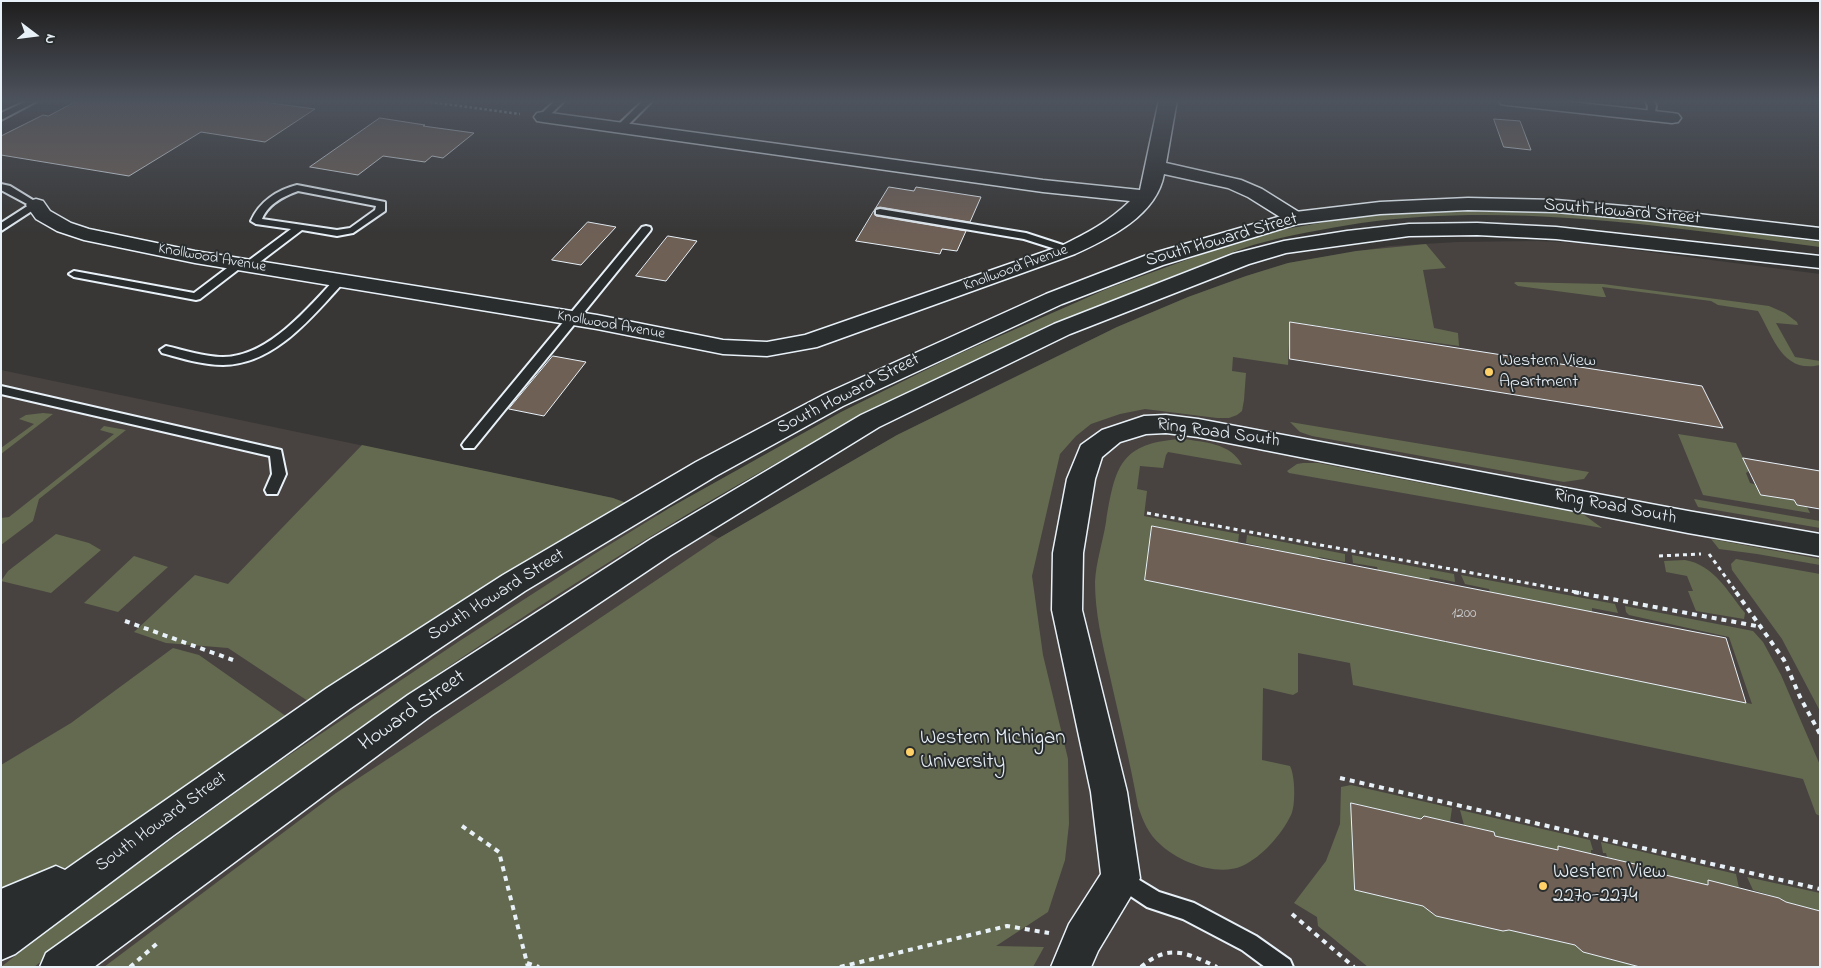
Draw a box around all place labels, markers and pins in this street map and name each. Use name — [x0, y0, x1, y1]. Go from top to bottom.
place label: Western View Apartment — [1499, 351, 1596, 394]
marker: Western View Apartment — [1483, 366, 1495, 378]
place label: Western Michigan University — [920, 727, 1066, 777]
marker: Western Michigan University — [904, 746, 916, 758]
place label: Western View 2270-2274 — [1553, 861, 1666, 911]
marker: Western View 2270-2274 — [1537, 880, 1549, 892]

